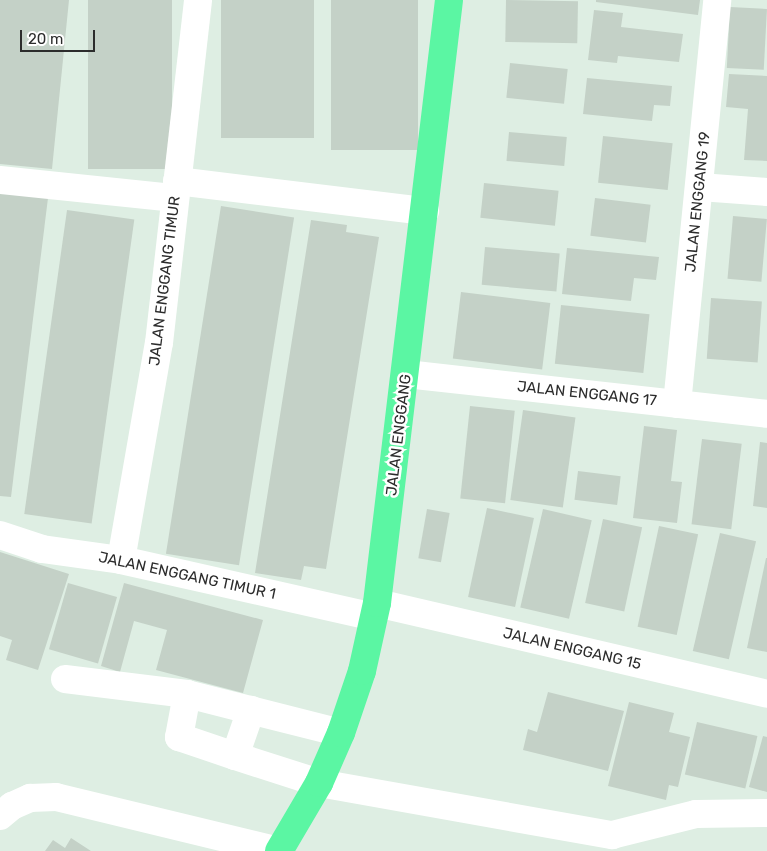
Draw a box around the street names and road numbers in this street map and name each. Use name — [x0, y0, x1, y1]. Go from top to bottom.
street label: JALAN ENGGANG 19 — [682, 131, 714, 273]
street label: JALAN ENGGANG TIMUR — [146, 195, 184, 367]
street label: JALAN ENGGANG — [383, 373, 415, 497]
street label: JALAN ENGGANG 17 — [516, 378, 658, 410]
street label: JALAN ENGGANG TIMUR 1 — [97, 548, 277, 604]
street label: JALAN ENGGANG 15 — [501, 624, 643, 674]

